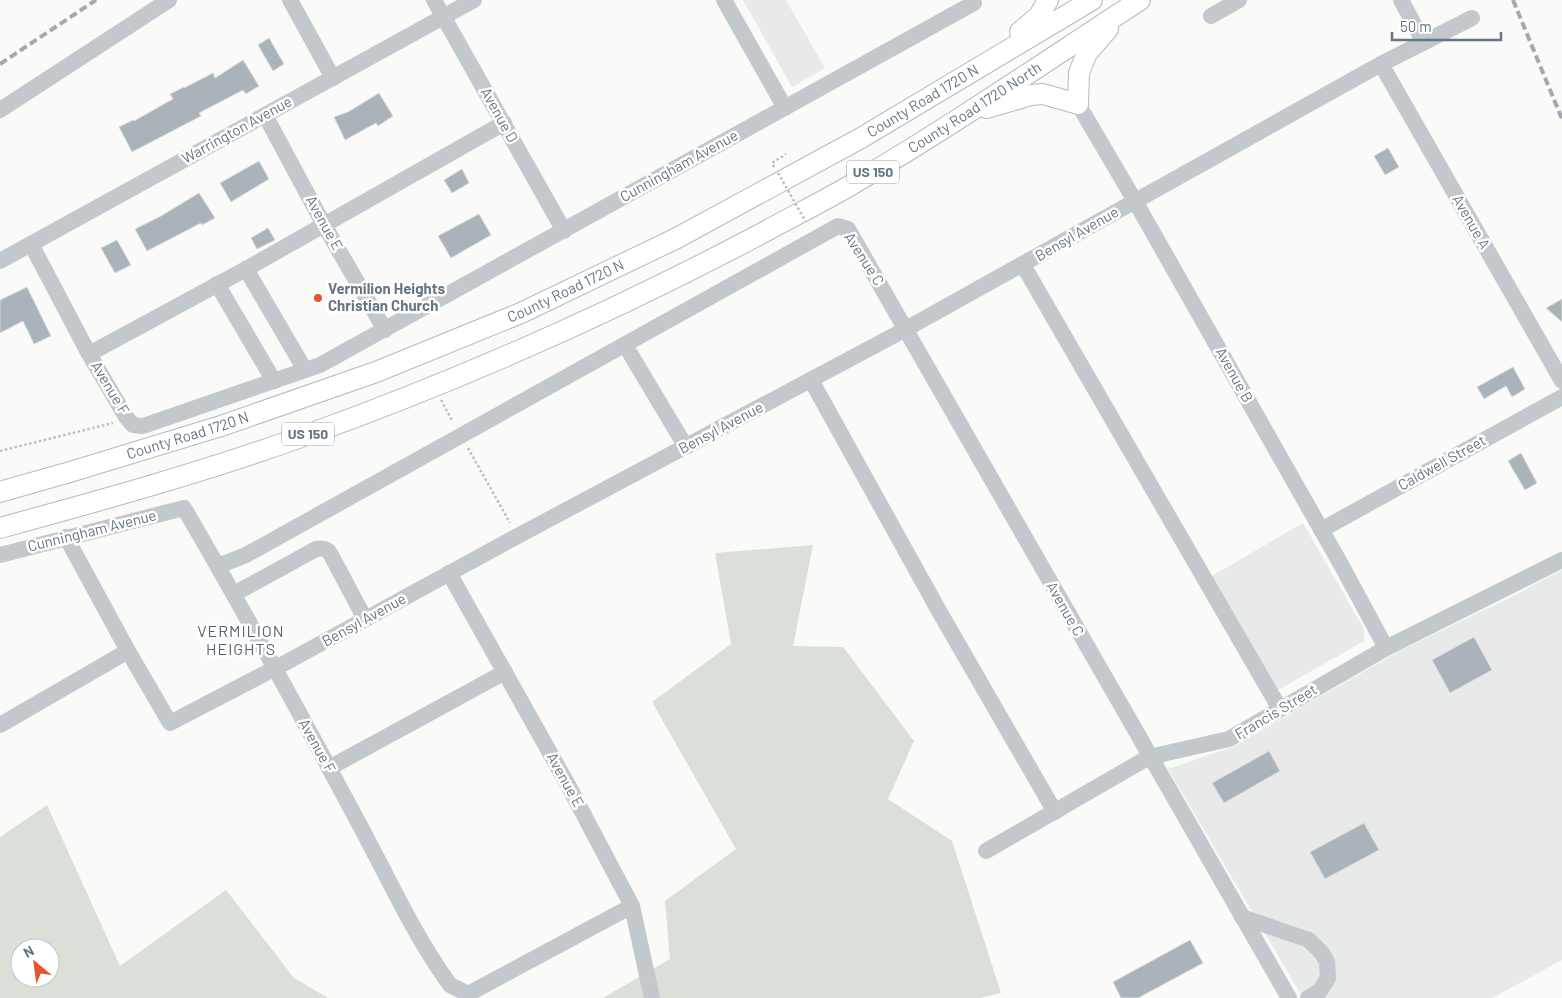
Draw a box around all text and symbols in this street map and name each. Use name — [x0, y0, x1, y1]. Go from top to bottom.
scale bar — [1392, 10, 1501, 42]
text: 50 m — [1400, 17, 1432, 35]
street label: County Road 1720 North — [904, 58, 1044, 156]
street label: County Road 1720 N — [863, 60, 982, 140]
street label: Avenue D — [477, 84, 522, 145]
street label: Warrington Avenue — [178, 91, 295, 167]
street label: Cunningham Avenue — [616, 125, 741, 205]
road number: US 150 — [847, 160, 899, 183]
street label: Avenue A — [1449, 191, 1495, 252]
street label: Avenue E — [303, 192, 347, 253]
street label: Bensyl Avenue — [1032, 202, 1121, 264]
street label: Avenue C — [841, 228, 889, 288]
street label: County Road 1720 N — [504, 255, 627, 326]
place label: Vermilion Heights Christian Church — [328, 279, 445, 314]
marker: Vermilion Heights Christian Church — [312, 292, 324, 304]
street label: Avenue B — [1212, 344, 1257, 405]
street label: Avenue F — [88, 357, 134, 418]
street label: Bensyl Avenue — [675, 397, 766, 457]
street label: County Road 1720 N — [124, 407, 251, 462]
road number: US 150 — [282, 422, 334, 446]
street label: Caldwell Street — [1394, 431, 1489, 494]
street label: Cunningham Avenue — [26, 505, 158, 555]
street label: Avenue C — [1043, 578, 1089, 639]
street label: Bensyl Avenue — [318, 589, 409, 650]
district label: VERMILION HEIGHTS — [197, 621, 285, 658]
street label: Francis Street — [1231, 680, 1320, 743]
street label: Avenue F — [296, 715, 340, 776]
street label: Avenue E — [544, 749, 588, 810]
north arrow — [10, 938, 60, 988]
text: N — [20, 942, 37, 961]

